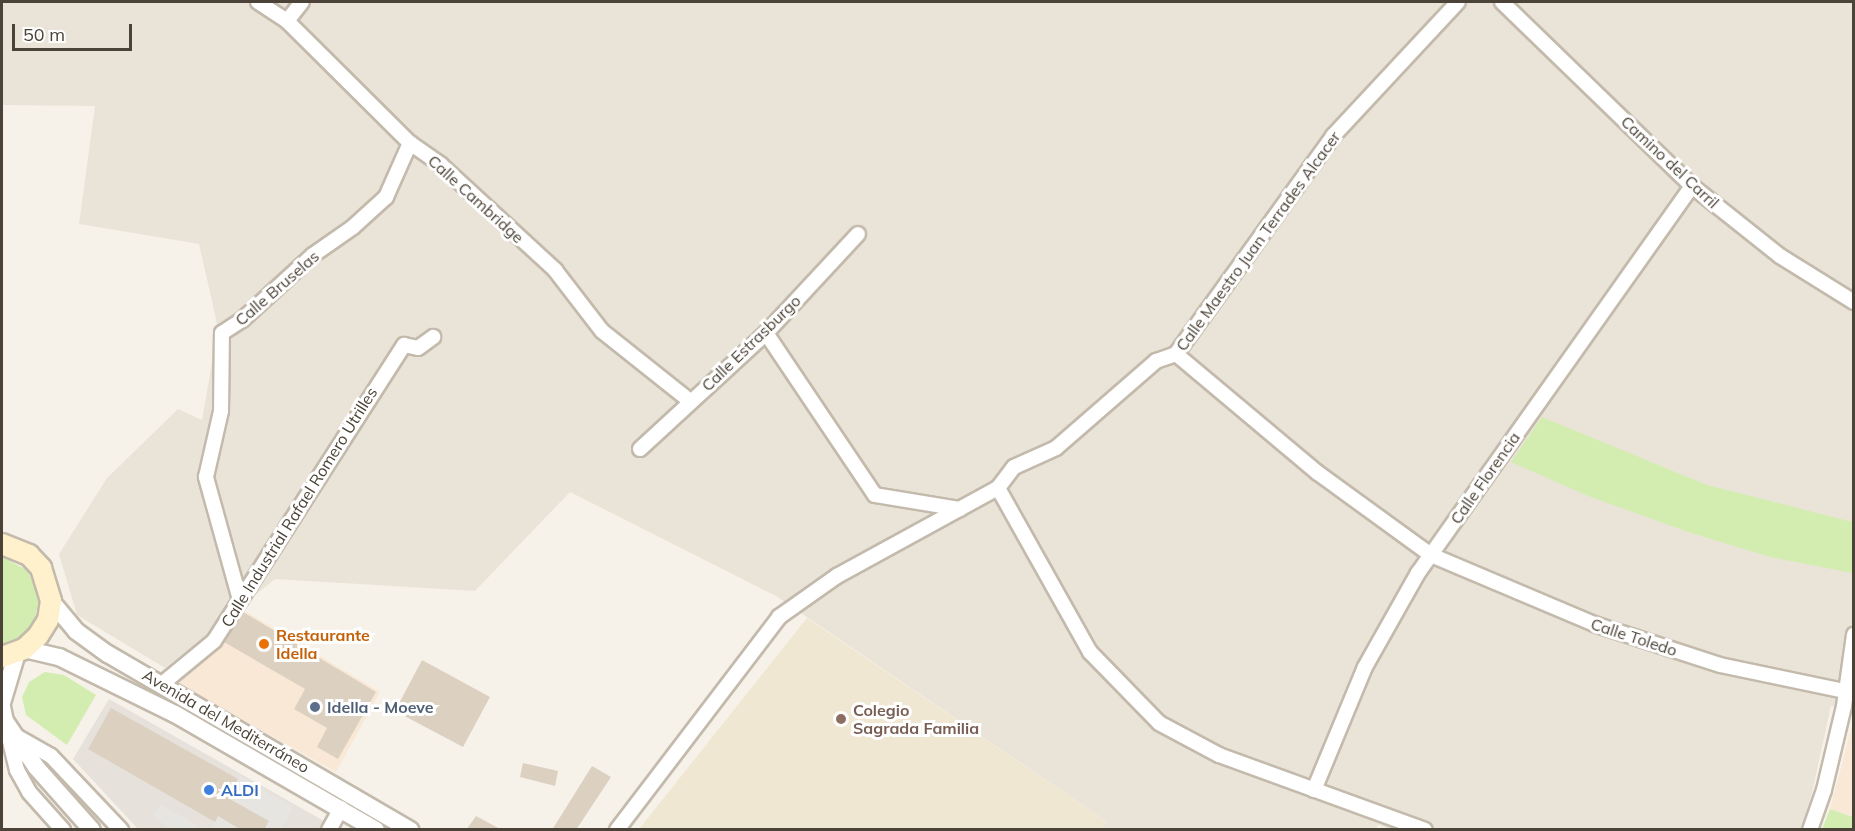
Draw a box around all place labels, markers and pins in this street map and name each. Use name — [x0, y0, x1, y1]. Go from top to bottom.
place label: Restaurante Idella — [276, 625, 370, 663]
marker: Restaurante Idella — [257, 637, 271, 651]
place label: Idella - Moeve — [327, 697, 434, 717]
marker: Idella - Moeve — [308, 700, 322, 714]
place label: Colegio Sagrada Familia — [853, 700, 979, 738]
marker: Colegio Sagrada Familia — [834, 712, 848, 726]
place label: ALDI — [221, 780, 259, 800]
marker: ALDI — [202, 783, 216, 797]

